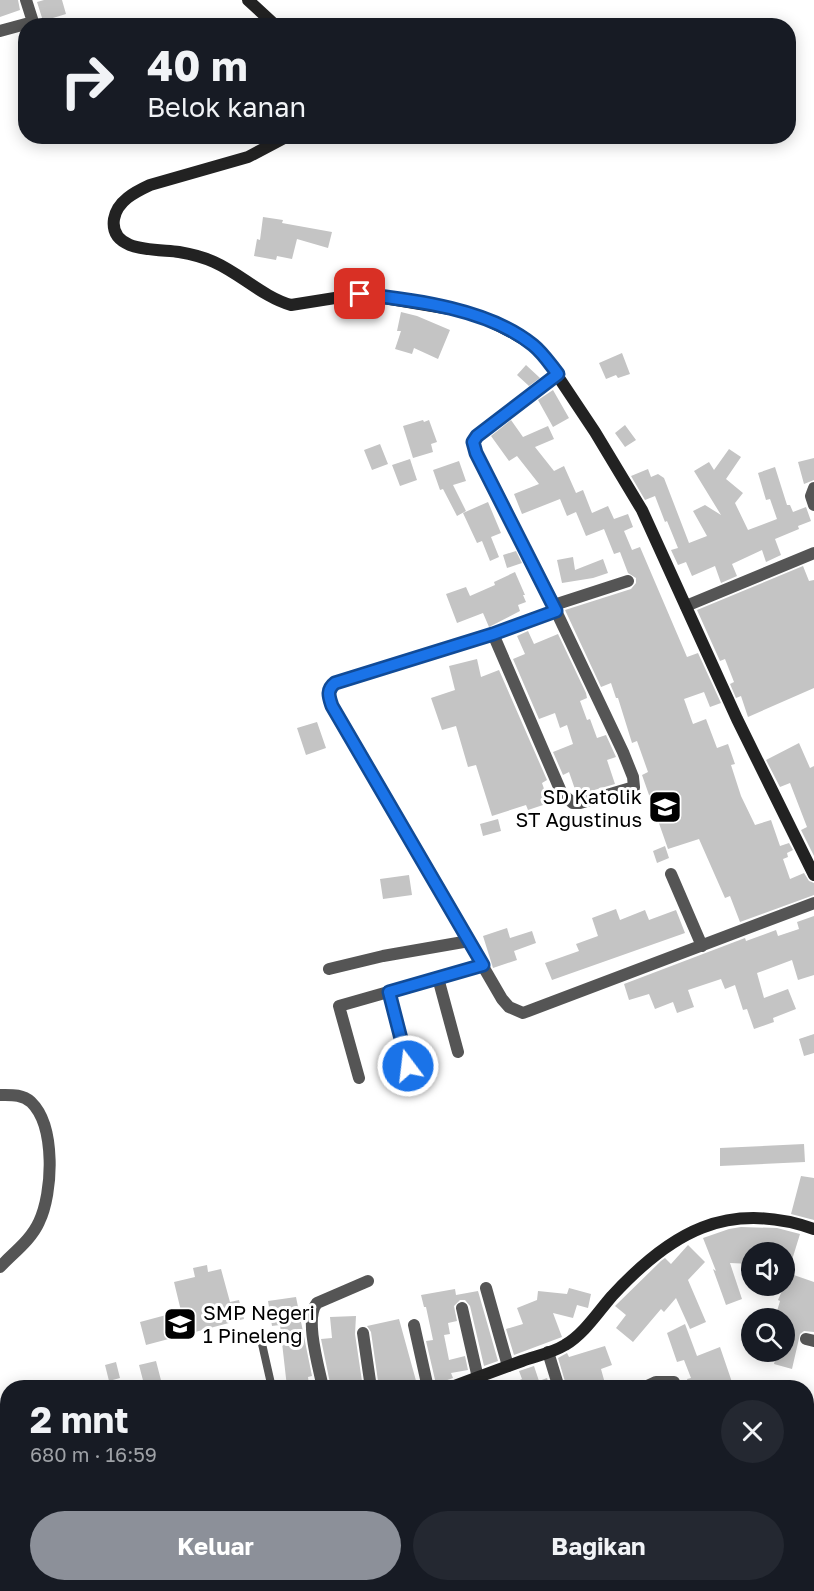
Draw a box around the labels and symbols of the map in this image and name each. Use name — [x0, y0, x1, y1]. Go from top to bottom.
pin — [334, 268, 385, 319]
place label: SD Katolik ST Agustinus — [515, 784, 642, 831]
school or university icon: SD Katolik ST Agustinus — [647, 789, 683, 825]
position arrow — [376, 1034, 440, 1098]
place label: SMP Negeri 1 Pineleng — [203, 1300, 315, 1347]
school or university icon: SMP Negeri 1 Pineleng — [162, 1306, 198, 1342]

